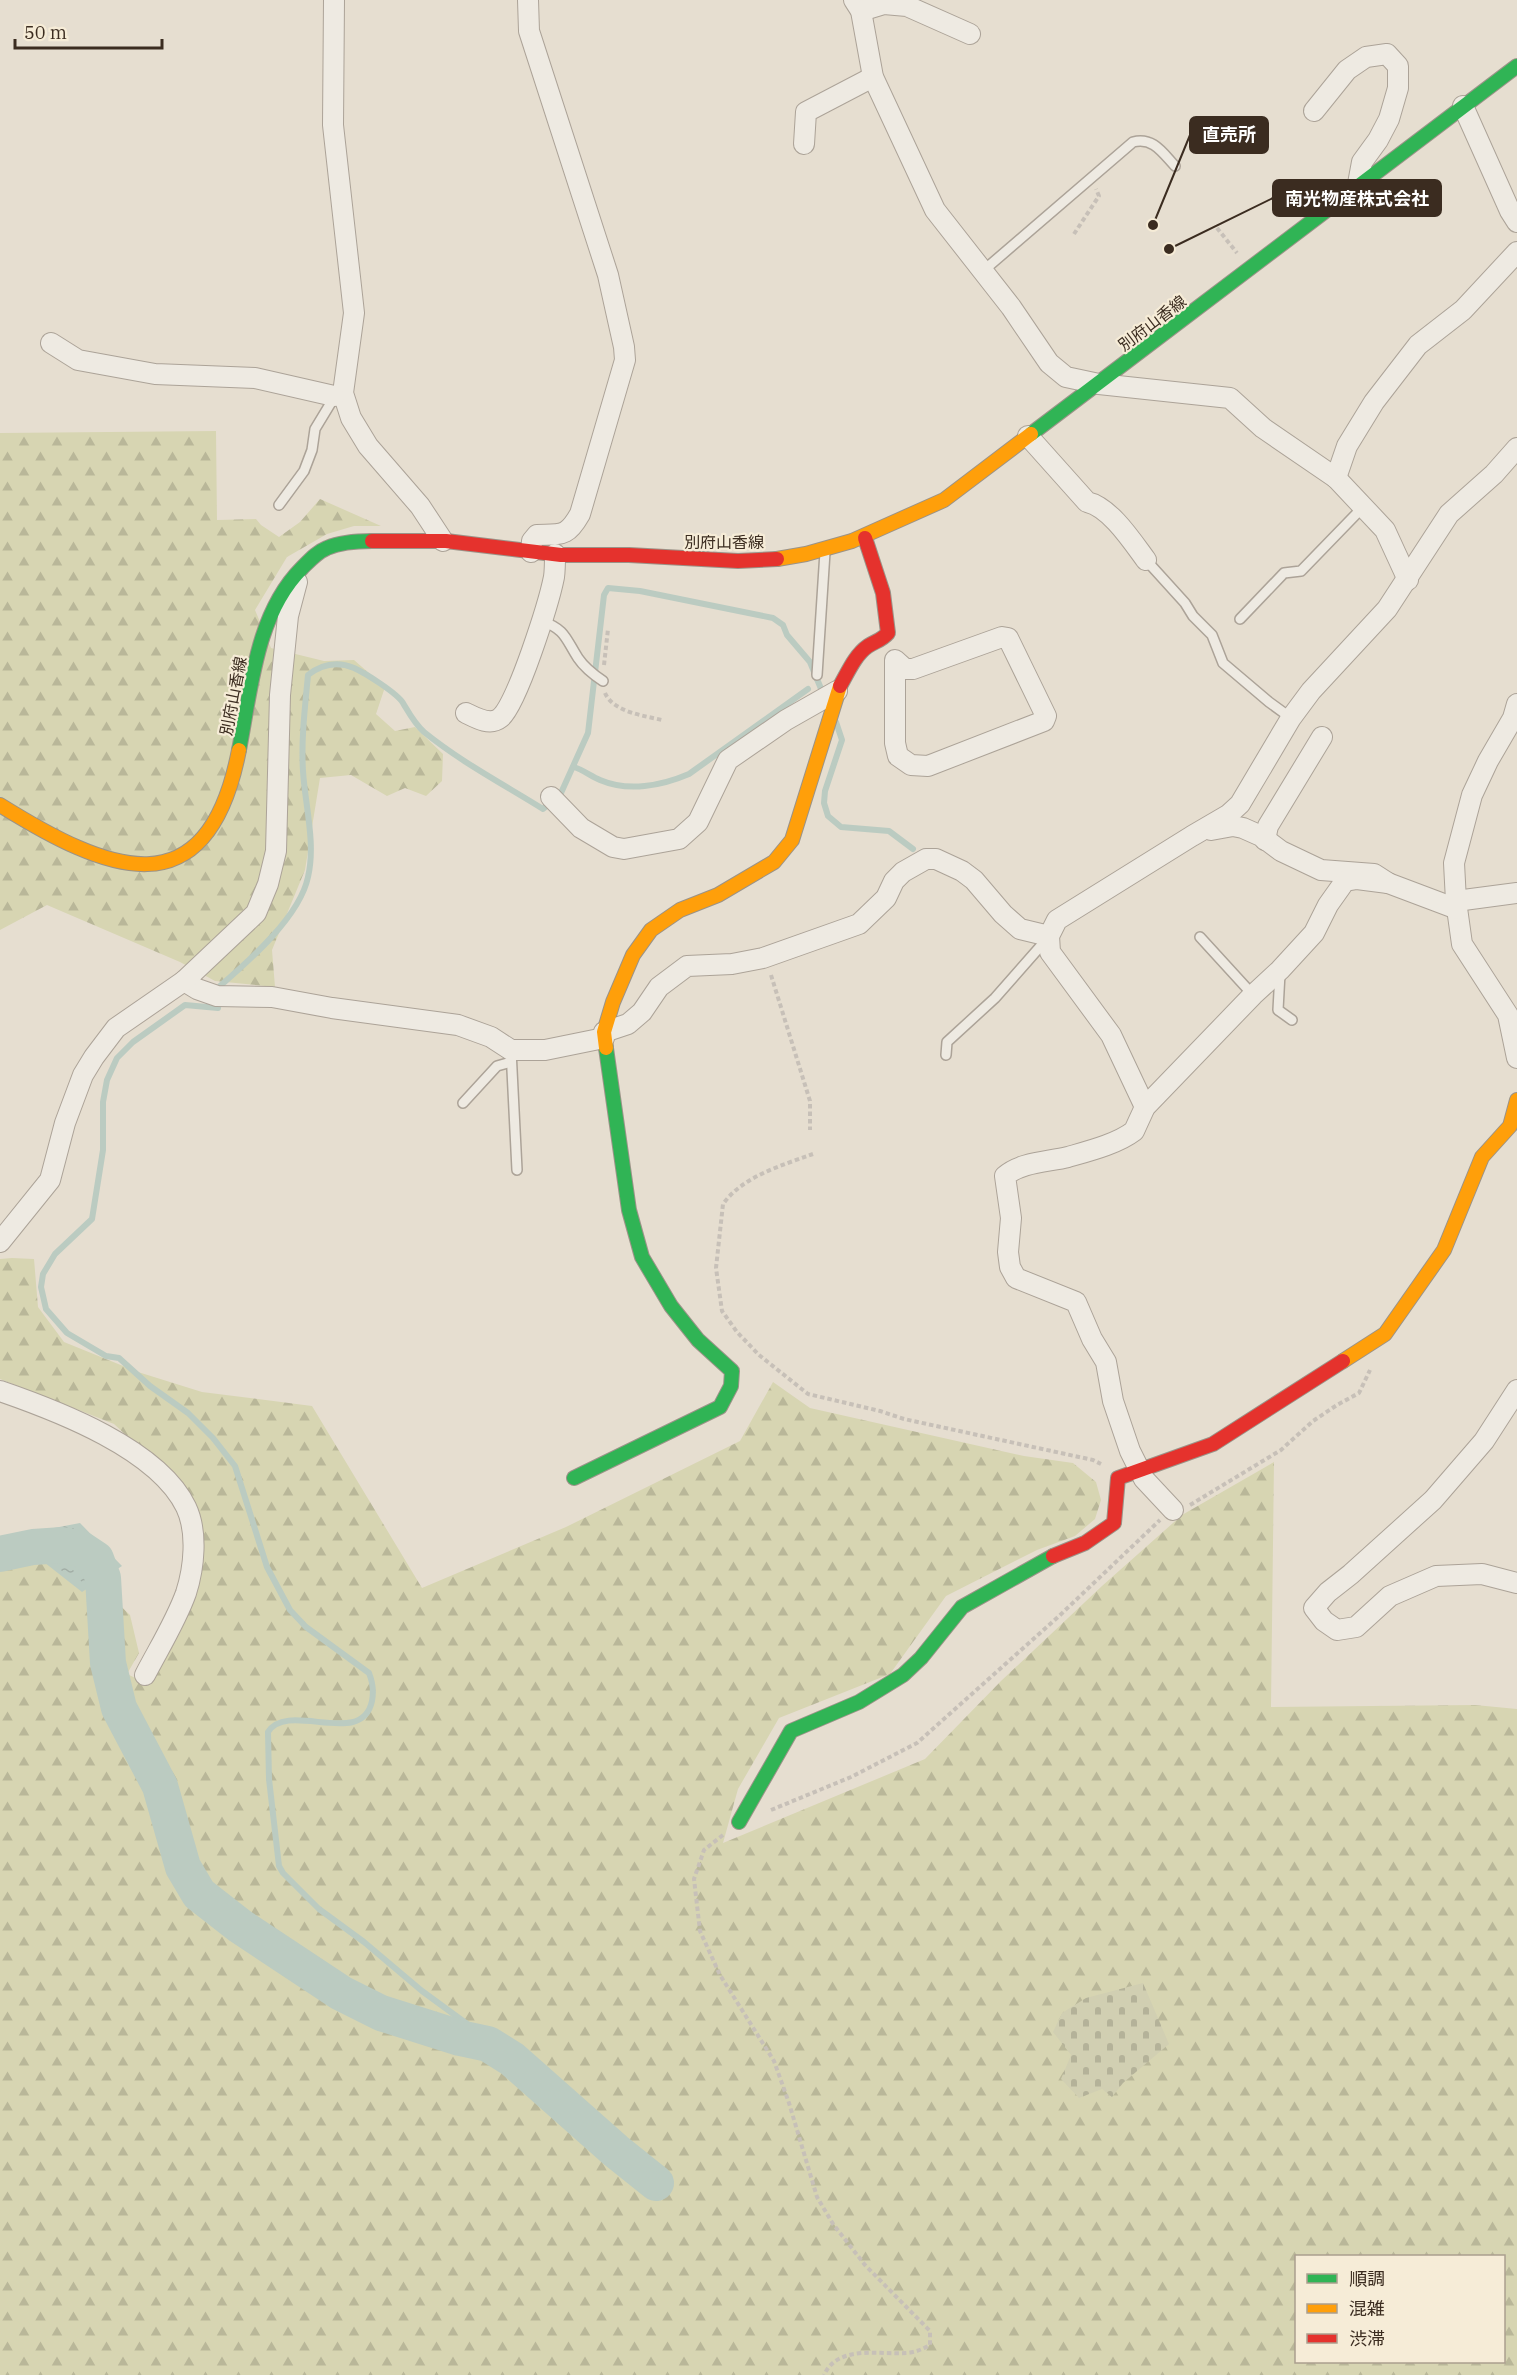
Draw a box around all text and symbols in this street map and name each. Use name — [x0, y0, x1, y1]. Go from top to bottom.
scale bar — [15, 12, 162, 50]
text: 50 m — [24, 21, 67, 44]
callout: 直売所 — [1190, 117, 1268, 153]
text: 直売所 — [1202, 123, 1256, 146]
callout: 南光物産株式会社 — [1273, 180, 1441, 216]
text: 南光物産株式会社 — [1285, 187, 1429, 210]
street label: 別府山香線 — [1114, 291, 1190, 355]
street label: 別府山香線 — [684, 532, 764, 552]
street label: 別府山香線 — [216, 655, 250, 737]
legend — [1295, 2255, 1505, 2363]
text: 順調 — [1349, 2267, 1385, 2290]
text: 混雑 — [1349, 2297, 1385, 2320]
text: 渋滞 — [1349, 2327, 1385, 2350]

